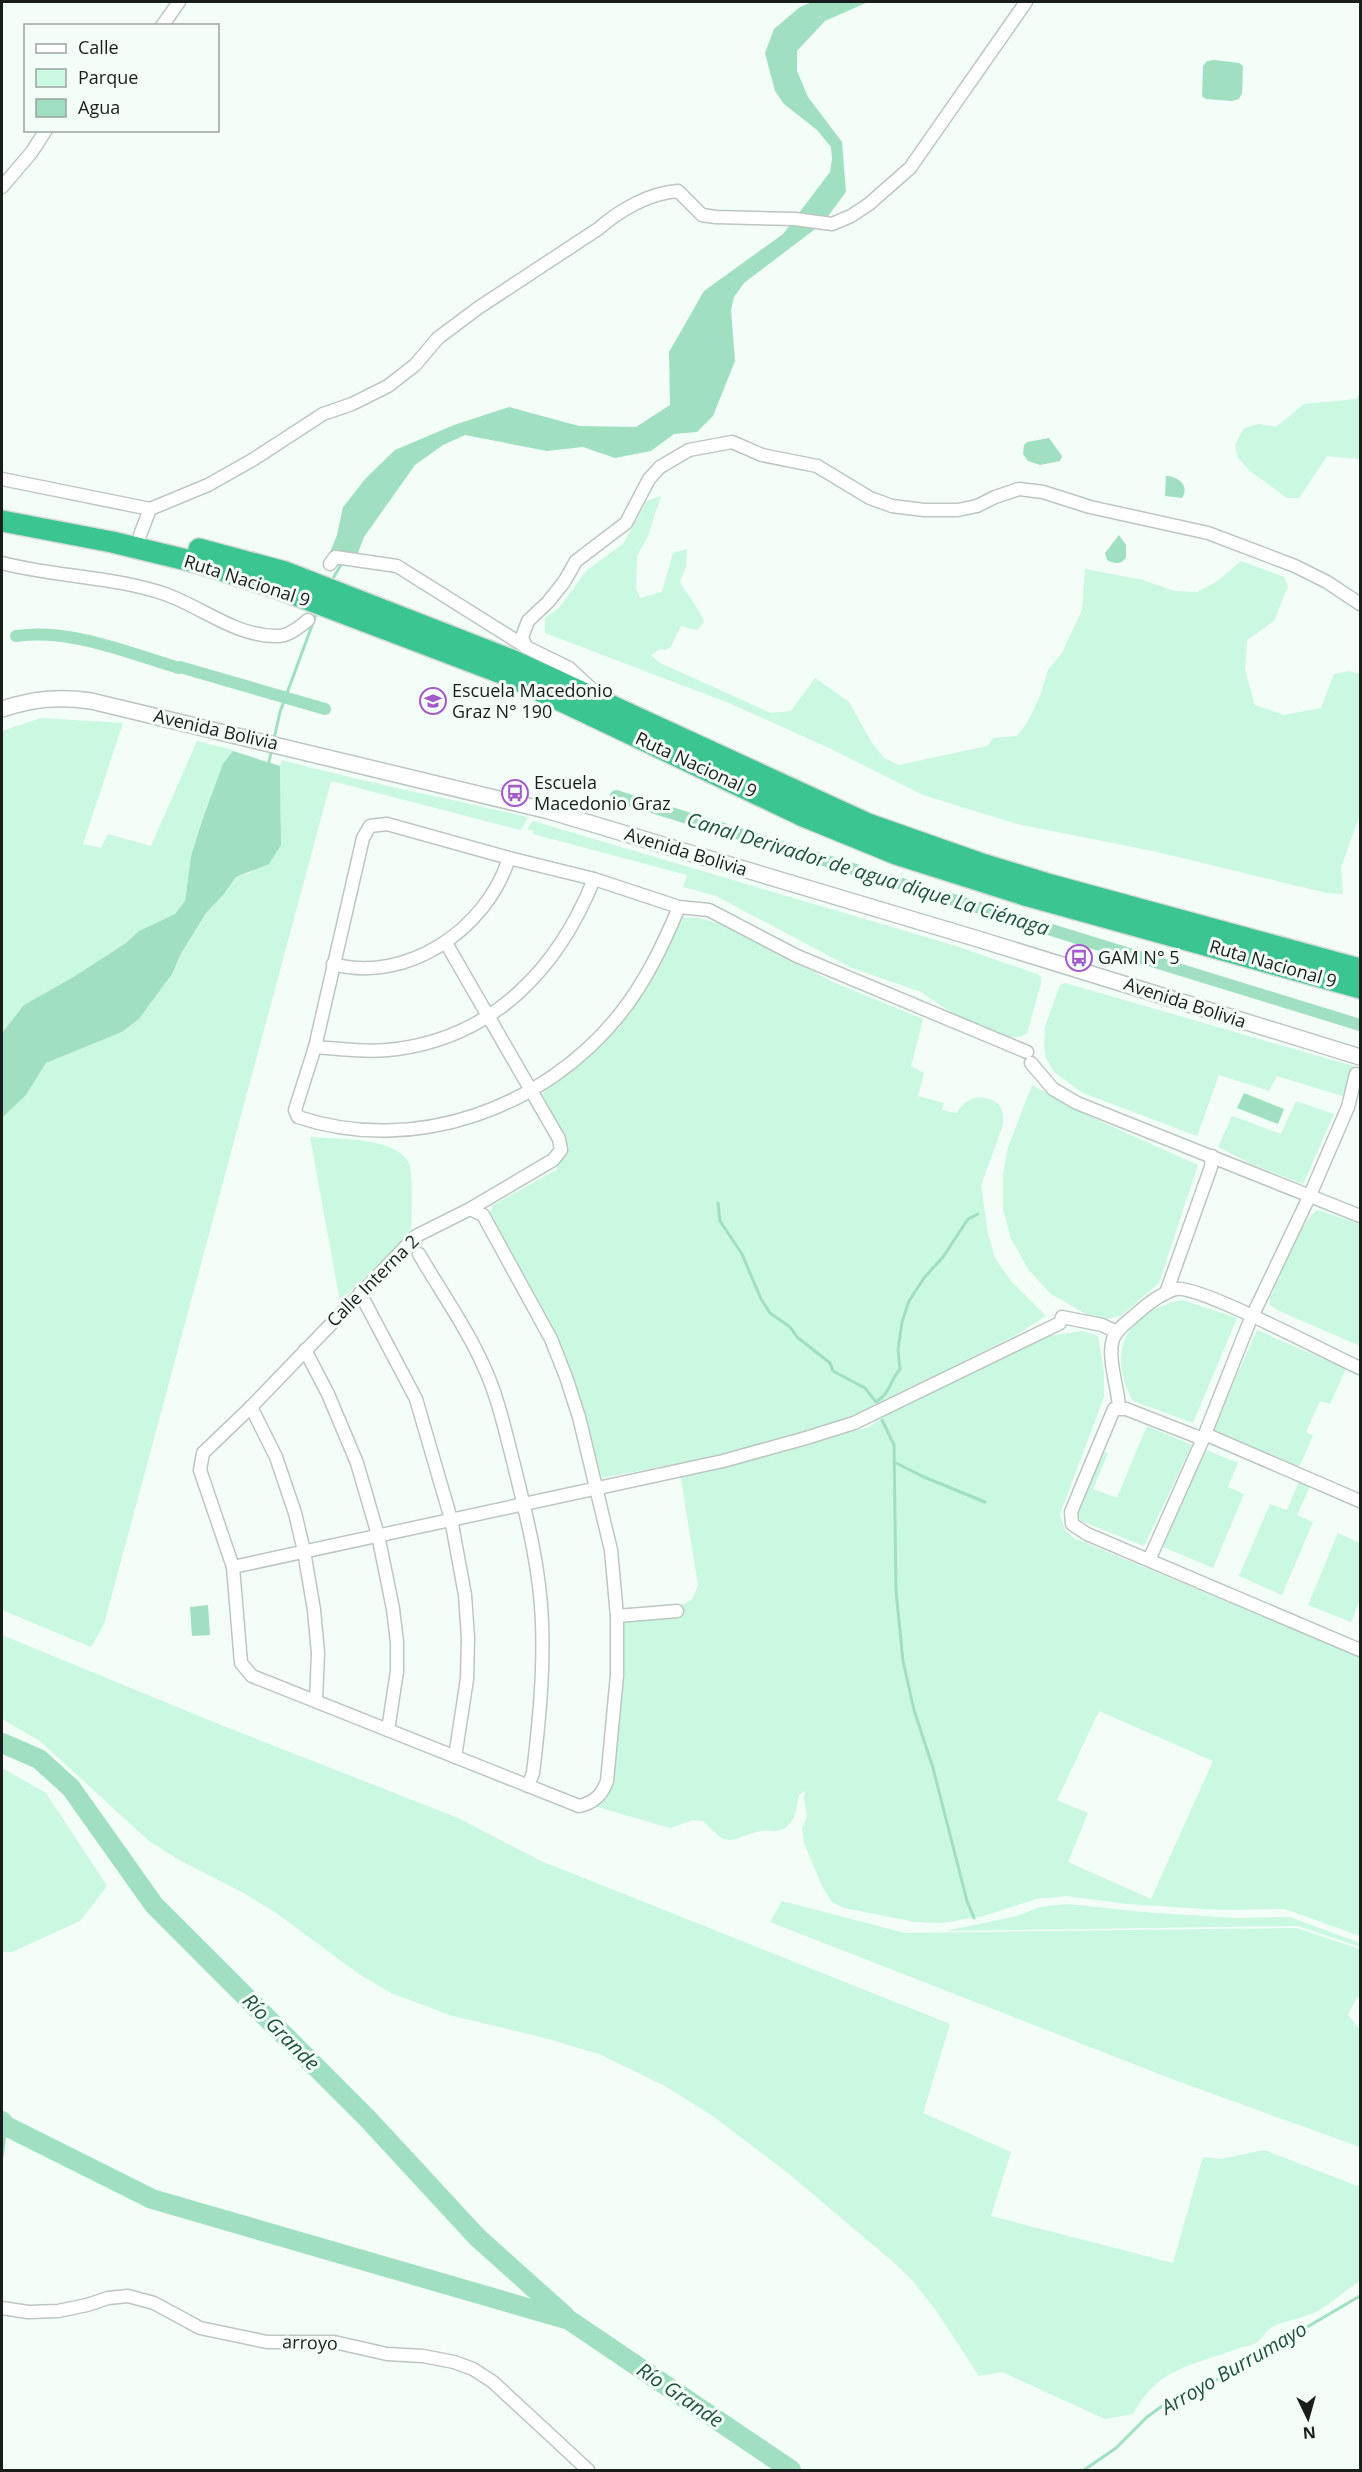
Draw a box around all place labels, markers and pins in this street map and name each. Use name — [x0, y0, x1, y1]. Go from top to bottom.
place label: Escuela Macedonio Graz N° 190 — [452, 678, 613, 723]
school or university icon: Escuela Macedonio Graz N° 190 — [418, 686, 448, 716]
place label: Escuela Macedonio Graz — [534, 770, 671, 815]
bus stop icon: Escuela Macedonio Graz — [500, 778, 530, 808]
bus stop icon: GAM N° 5 — [1064, 943, 1094, 973]
place label: GAM N° 5 — [1098, 945, 1180, 969]

